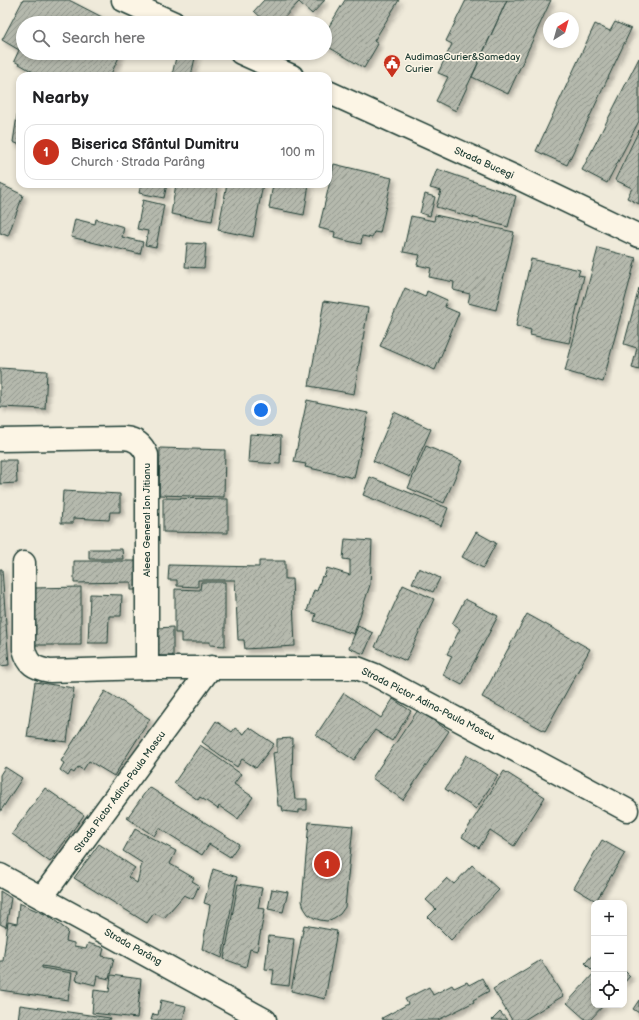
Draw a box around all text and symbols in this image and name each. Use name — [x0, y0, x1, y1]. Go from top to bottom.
north arrow — [543, 12, 579, 48]
search box — [16, 16, 332, 60]
icon: search — [30, 27, 52, 49]
text: Search here — [62, 29, 145, 48]
place label: AudimasCurier&Sameday Curier — [405, 51, 521, 75]
public building icon: AudimasCurier&Sameday Curier — [382, 53, 402, 78]
text: Nearby — [32, 88, 89, 108]
text: Biserica Sfântul Dumitru — [71, 135, 239, 154]
text: 1 — [43, 144, 49, 160]
text: 100 m — [280, 144, 315, 160]
street label: Strada Bucegi — [452, 144, 516, 182]
text: Church · Strada Parâng — [71, 154, 205, 170]
your location — [251, 400, 271, 420]
street label: Aleea General Ion Jitianu — [141, 463, 153, 577]
street label: Strada Pictor Adina-Paula Moscu — [359, 665, 497, 743]
street label: Strada Pictor Adina-Paula Moscu — [72, 729, 168, 855]
pin: 1 — [314, 849, 340, 879]
map controls — [591, 900, 627, 1008]
button: + — [591, 900, 627, 936]
street label: Strada Parâng — [102, 926, 164, 968]
button: − — [591, 936, 627, 972]
button: locate — [591, 972, 627, 1008]

